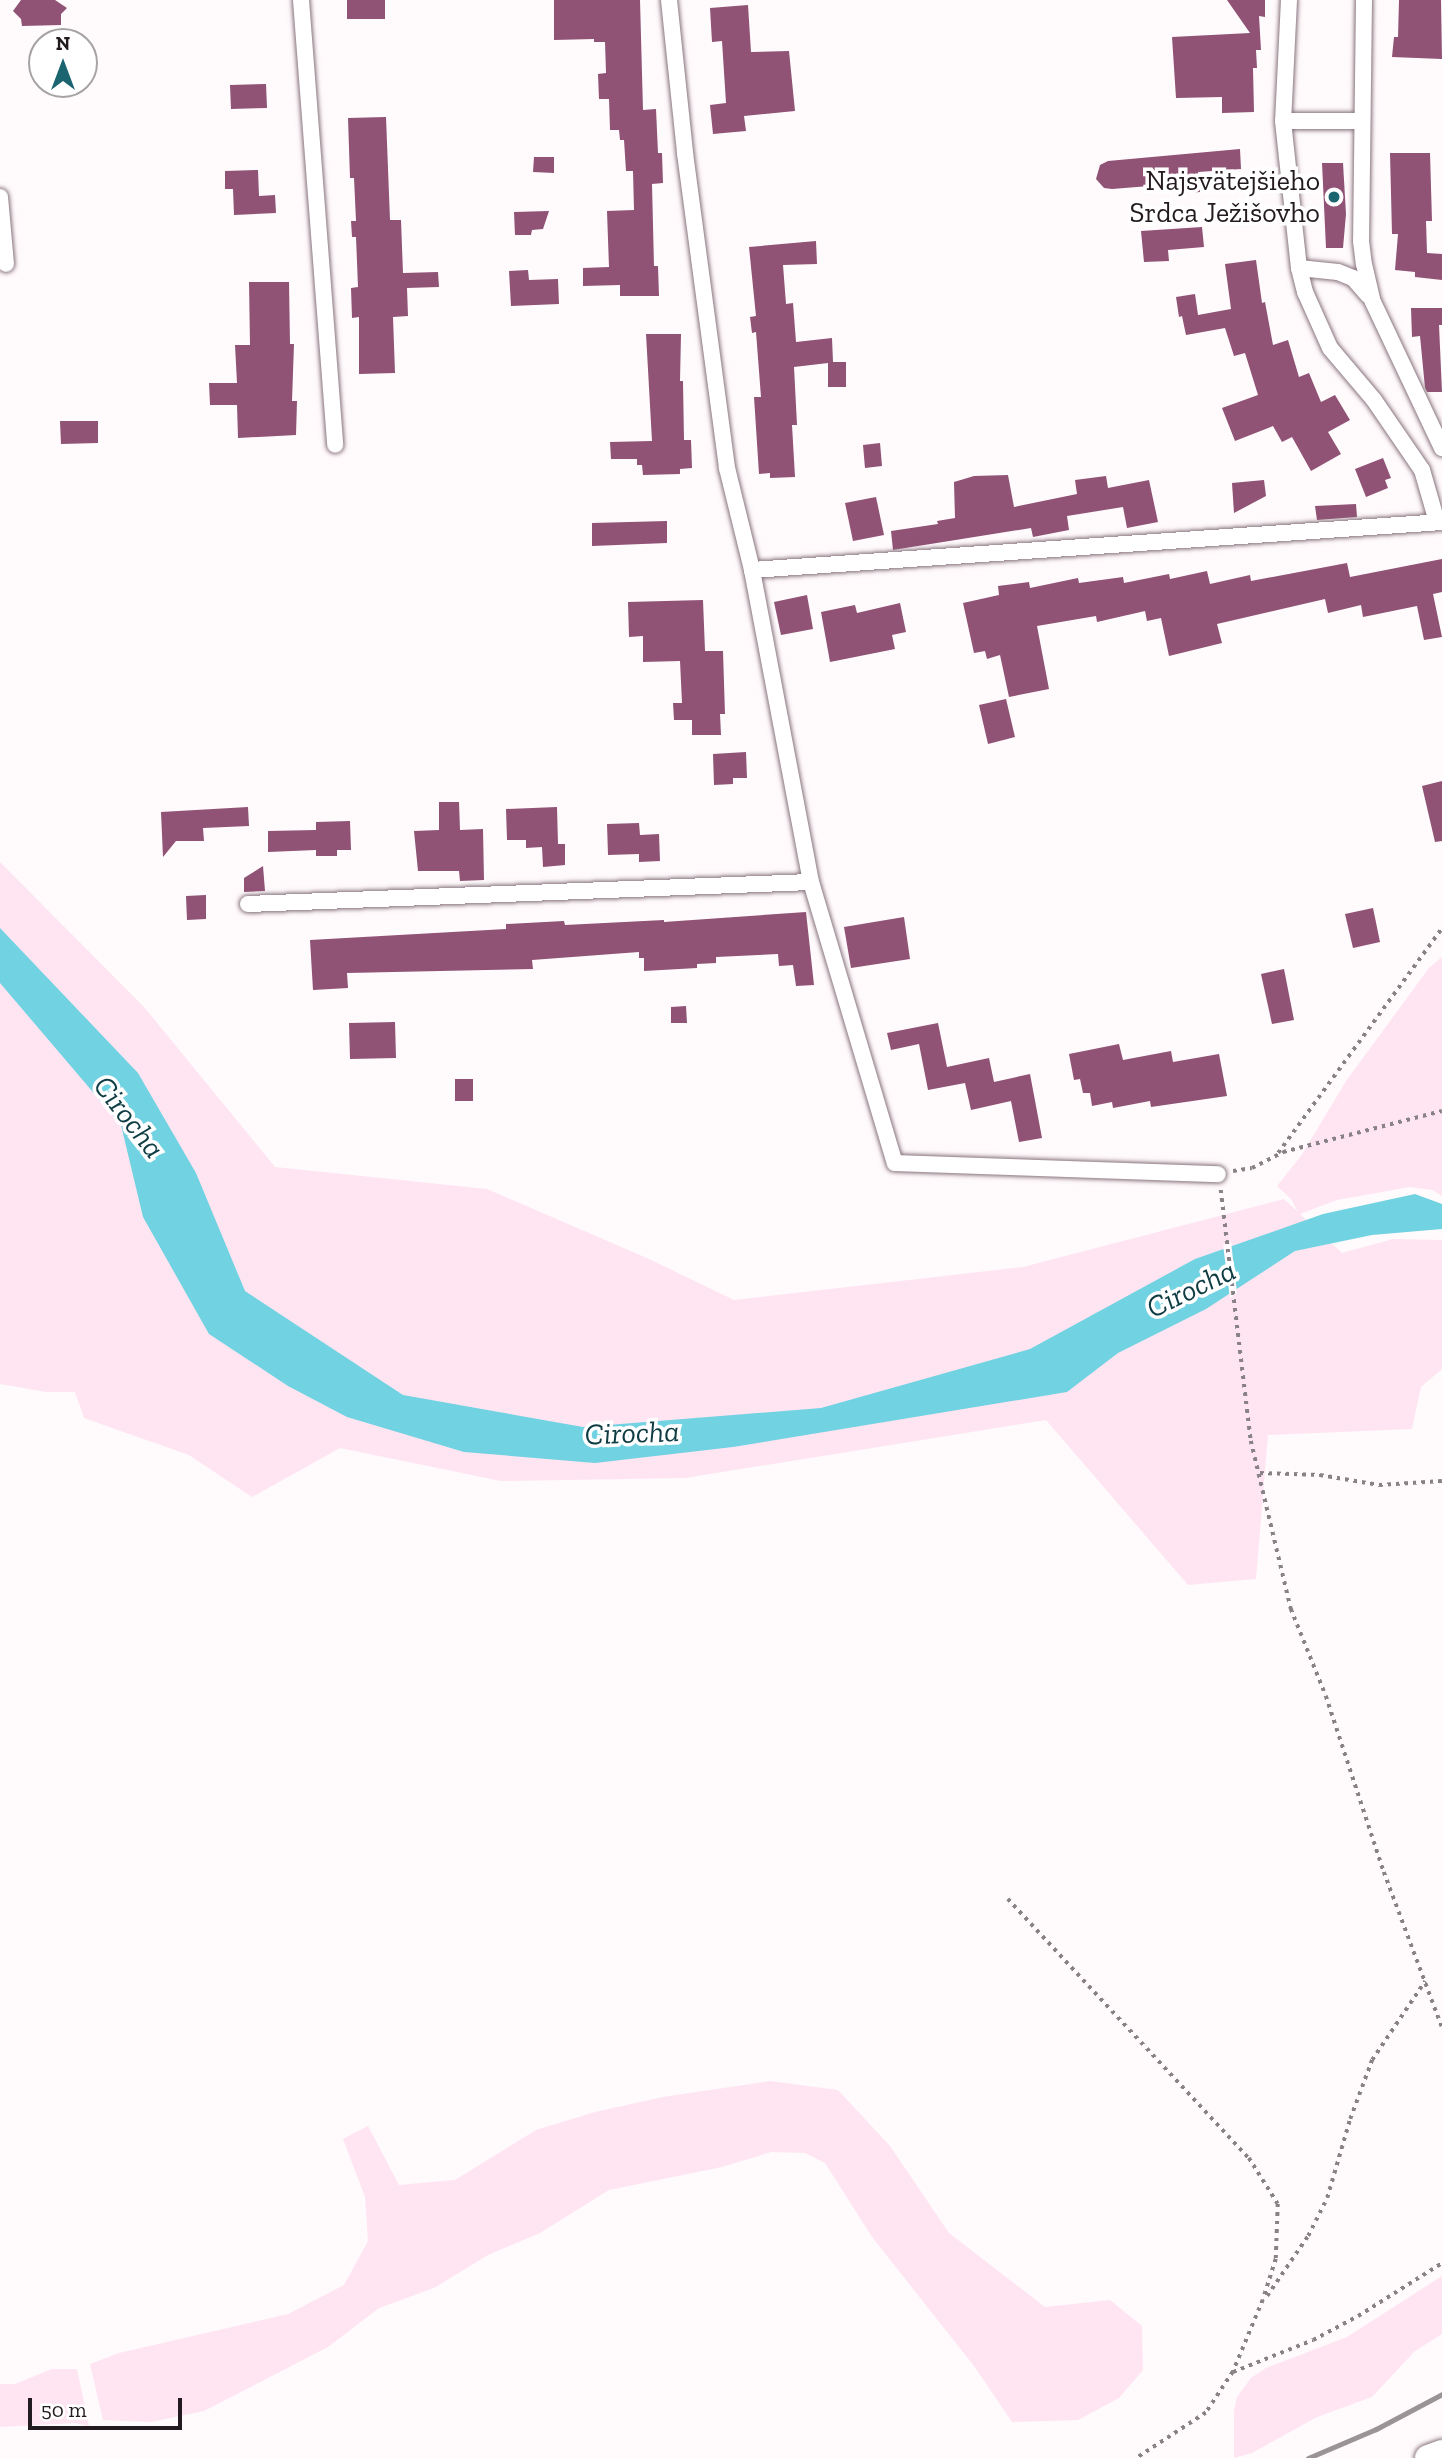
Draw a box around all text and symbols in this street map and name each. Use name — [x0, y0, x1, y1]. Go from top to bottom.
north arrow — [28, 28, 98, 98]
text: N — [56, 32, 70, 55]
place label: Najsvätejšieho Srdca Ježišovho — [1129, 164, 1320, 230]
marker: Najsvätejšieho Srdca Ježišovho — [1326, 189, 1342, 205]
water label: Cirocha — [86, 1069, 172, 1165]
water label: Cirocha — [1141, 1252, 1241, 1326]
water label: Cirocha — [584, 1413, 680, 1453]
scale bar — [32, 2384, 186, 2428]
text: 50 m — [41, 2397, 87, 2422]

